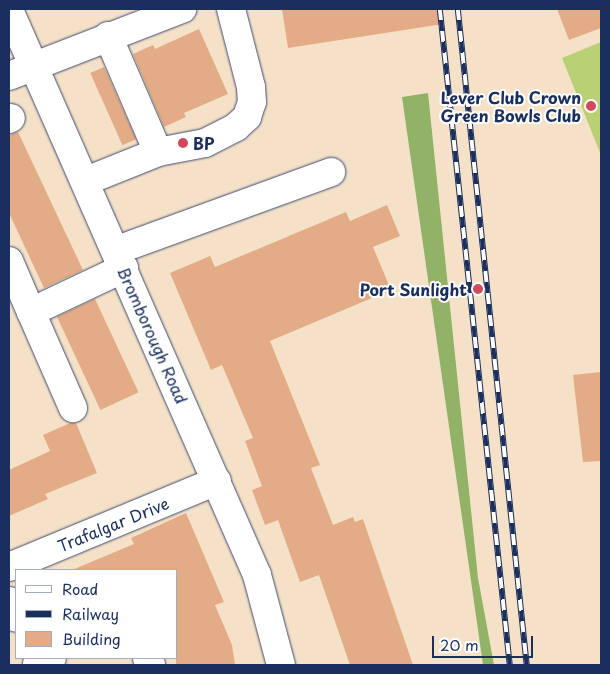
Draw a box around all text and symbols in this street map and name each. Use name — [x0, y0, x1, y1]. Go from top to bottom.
place label: Lever Club Crown Green Bowls Club — [439, 87, 581, 125]
marker: Lever Club Crown Green Bowls Club — [585, 100, 597, 112]
place label: BP — [193, 133, 214, 153]
marker: BP — [177, 137, 189, 149]
street label: Bromborough Road — [114, 263, 192, 407]
place label: Port Sunlight — [359, 279, 467, 299]
marker: Port Sunlight — [471, 282, 485, 296]
street label: Trafalgar Drive — [54, 493, 172, 555]
legend — [15, 569, 178, 659]
text: Road — [62, 577, 98, 600]
text: Railway — [62, 602, 119, 625]
scale bar — [435, 626, 536, 658]
text: Building — [62, 627, 121, 650]
text: 20 m — [440, 633, 479, 656]

